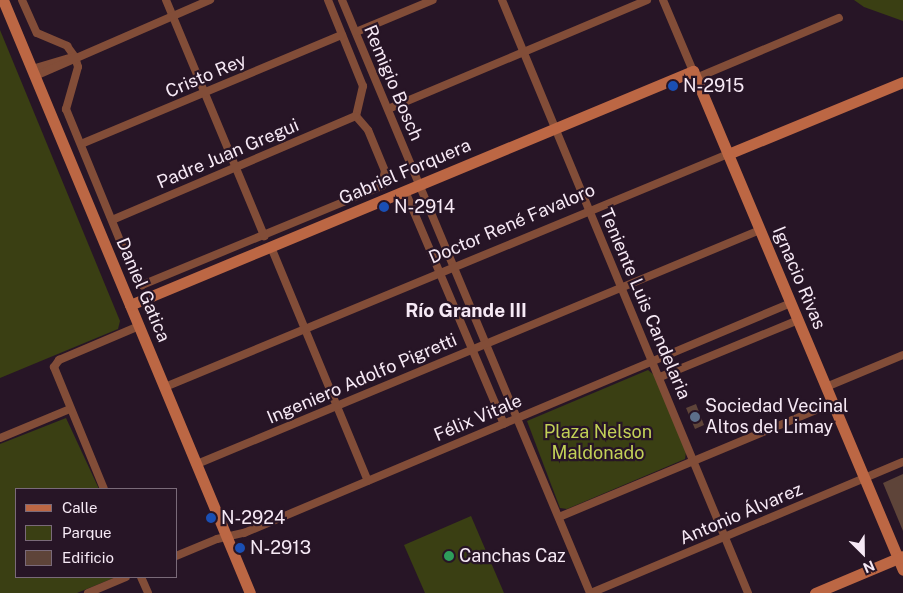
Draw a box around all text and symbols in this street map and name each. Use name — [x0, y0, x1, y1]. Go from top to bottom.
street label: Remigio Bosch — [359, 22, 427, 144]
street label: Cristo Rey — [162, 49, 250, 103]
place label: N-2915 — [683, 75, 744, 97]
marker: N-2915 — [667, 80, 679, 92]
street label: Padre Juan Gregui — [154, 114, 302, 194]
street label: Gabriel Forquera — [336, 135, 474, 209]
street label: Doctor René Favaloro — [426, 179, 598, 269]
place label: N-2914 — [394, 196, 455, 218]
marker: N-2914 — [378, 201, 390, 213]
street label: Teniente Luis Candelaria — [595, 205, 695, 403]
street label: Ignacio Rivas — [768, 223, 830, 333]
street label: Daniel Gatica — [111, 235, 175, 345]
district label: Río Grande III — [405, 300, 527, 322]
street label: Ingeniero Adolfo Pigretti — [264, 329, 460, 429]
street label: Félix Vitale — [431, 390, 525, 446]
place label: Sociedad Vecinal Altos del Limay — [705, 396, 849, 438]
marker: Sociedad Vecinal Altos del Limay — [689, 411, 701, 423]
park label: Plaza Nelson Maldonado — [544, 422, 652, 464]
street label: Antonio Álvarez — [676, 478, 806, 550]
legend — [15, 488, 178, 578]
text: Calle — [62, 499, 98, 516]
place label: N-2924 — [221, 507, 285, 529]
marker: N-2924 — [205, 512, 217, 524]
text: Parque — [62, 524, 112, 541]
north arrow — [838, 528, 888, 578]
place label: N-2913 — [250, 537, 311, 559]
marker: N-2913 — [234, 542, 246, 554]
place label: Canchas Caz — [459, 545, 566, 567]
text: Edificio — [62, 549, 114, 566]
marker: Canchas Caz — [443, 550, 455, 562]
text: N — [861, 557, 877, 576]

